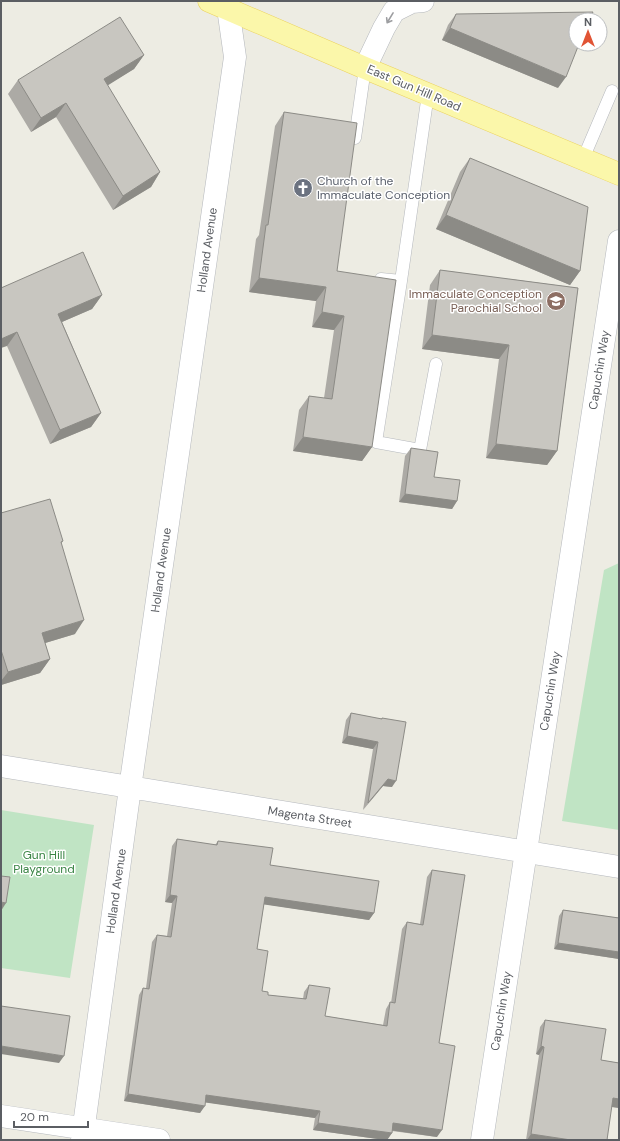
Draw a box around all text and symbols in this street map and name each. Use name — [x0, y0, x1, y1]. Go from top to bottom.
one-way arrow — [386, 12, 394, 24]
north arrow — [568, 12, 608, 52]
text: N — [584, 15, 592, 29]
street label: East Gun Hill Road — [365, 61, 463, 115]
place label: Church of the Immaculate Conception — [317, 173, 450, 203]
church icon: Church of the Immaculate Conception — [292, 177, 314, 199]
street label: Holland Avenue — [193, 206, 221, 293]
place label: Immaculate Conception Parochial School — [409, 286, 542, 316]
school or university icon: Immaculate Conception Parochial School — [545, 290, 567, 312]
street label: Capuchin Way — [585, 329, 613, 411]
street label: Holland Avenue — [147, 526, 175, 613]
street label: Capuchin Way — [536, 650, 564, 732]
street label: Magenta Street — [267, 802, 354, 832]
park label: Gun Hill Playground — [13, 847, 75, 877]
street label: Holland Avenue — [102, 847, 130, 934]
street label: Capuchin Way — [487, 970, 515, 1052]
scale bar — [14, 1103, 88, 1129]
text: 20 m — [20, 1109, 49, 1125]

